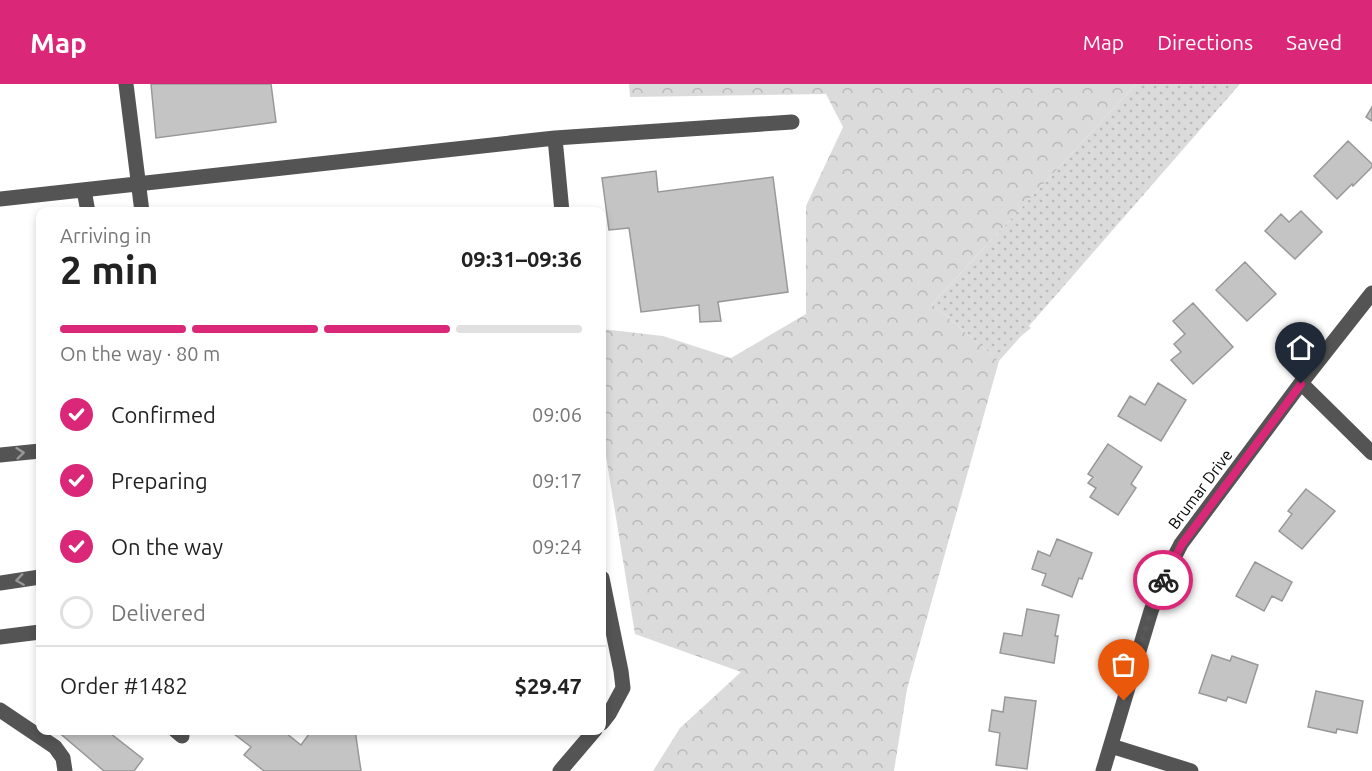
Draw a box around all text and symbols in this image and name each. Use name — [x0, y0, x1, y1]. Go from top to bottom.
text: Map — [30, 27, 87, 58]
text: Map — [1083, 30, 1124, 54]
text: Directions — [1157, 30, 1253, 54]
text: Saved — [1286, 30, 1342, 54]
text: Arriving in — [60, 224, 151, 247]
text: 09:31–09:36 — [461, 246, 582, 271]
text: 2 min — [60, 248, 159, 291]
pin — [1275, 322, 1326, 384]
icon: home — [1284, 331, 1317, 364]
text: On the way · 80 m — [60, 342, 220, 365]
icon: check — [60, 398, 93, 431]
text: Confirmed — [111, 402, 216, 427]
text: 09:06 — [532, 403, 582, 426]
street label: Brumar Drive — [1164, 446, 1236, 532]
one-way arrow — [16, 447, 25, 460]
icon: check — [60, 464, 93, 497]
text: Preparing — [111, 468, 208, 493]
text: 09:17 — [532, 469, 582, 492]
icon: check — [60, 530, 93, 563]
text: On the way — [111, 534, 223, 559]
text: 09:24 — [532, 535, 582, 558]
courier — [1133, 550, 1193, 610]
icon: bike — [1147, 564, 1180, 597]
one-way arrow — [16, 574, 25, 586]
text: Delivered — [111, 600, 206, 625]
pin — [1098, 639, 1149, 701]
icon: bag — [1107, 648, 1140, 681]
text: Order #1482 — [60, 673, 188, 698]
text: $29.47 — [515, 673, 582, 698]

